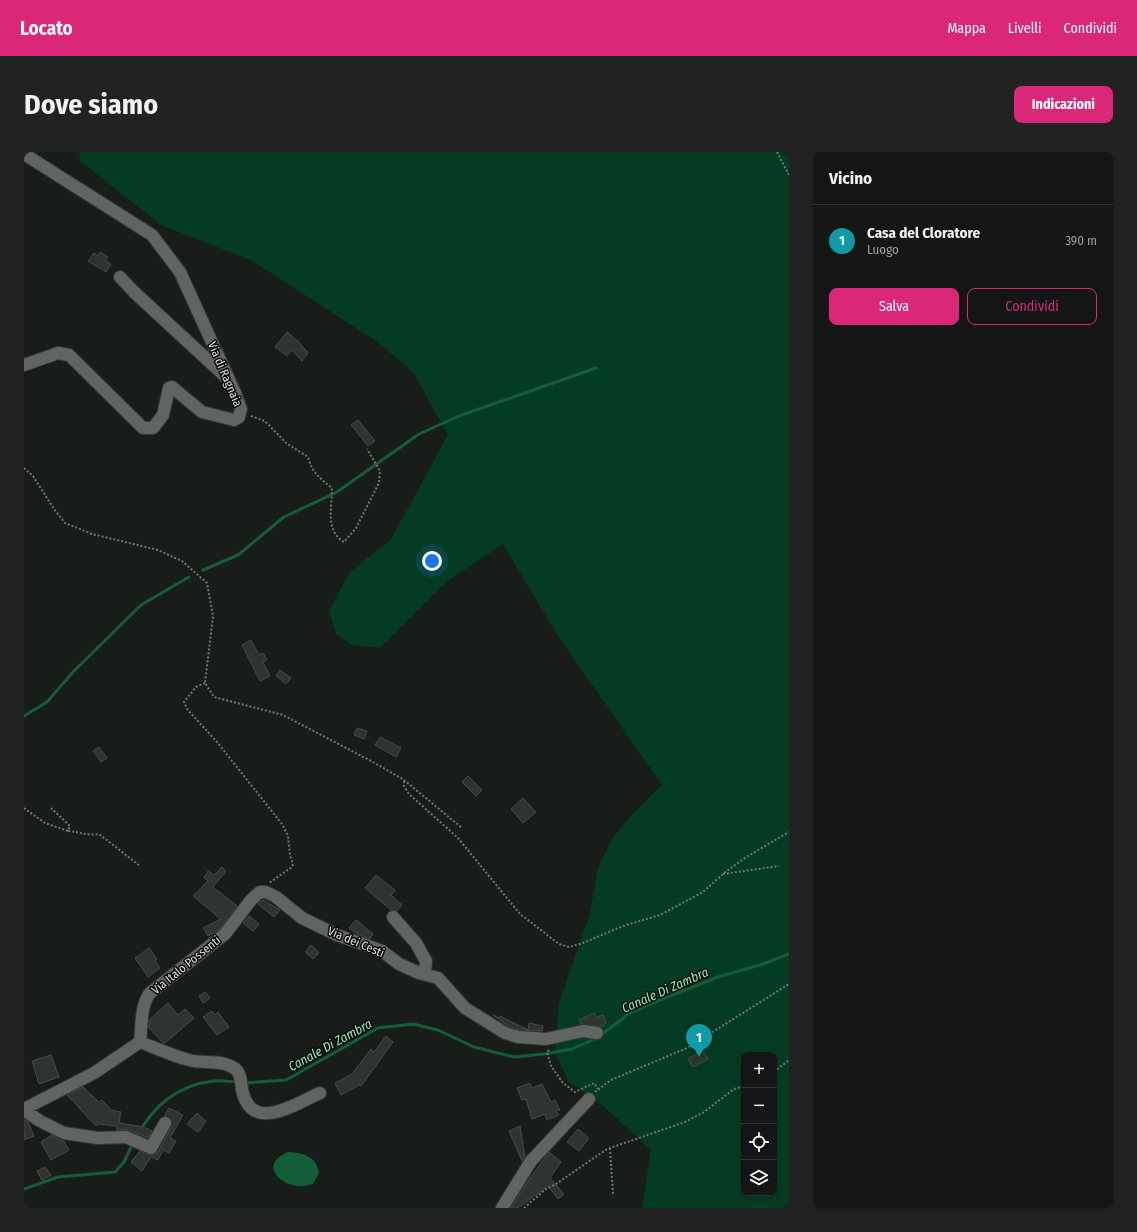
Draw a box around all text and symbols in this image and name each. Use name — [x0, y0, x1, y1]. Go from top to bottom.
text: Locato — [20, 17, 73, 40]
text: Mappa — [947, 20, 986, 37]
text: Livelli — [1008, 20, 1042, 37]
text: Condividi — [1064, 20, 1117, 37]
button: Indicazioni — [1014, 86, 1113, 123]
text: Dove siamo — [24, 88, 158, 121]
text: Vicino — [829, 168, 872, 189]
text: Casa del Cloratore — [867, 224, 980, 242]
text: 1 — [839, 233, 845, 248]
text: 390 m — [1065, 233, 1097, 248]
text: Luogo — [867, 242, 899, 257]
button: Salva — [829, 288, 959, 325]
button: Condividi — [967, 288, 1097, 325]
street label: Via di Ragnaia — [205, 339, 245, 409]
your location — [422, 551, 442, 571]
street label: Via dei Cesti — [326, 924, 386, 960]
street label: Via Italo Possenti — [149, 933, 223, 997]
water label: Canale Di Zambra — [619, 964, 711, 1016]
water label: Canale Di Zambra — [286, 1016, 375, 1074]
pin: 1 — [686, 1024, 712, 1057]
map controls — [741, 1052, 777, 1196]
button: + — [741, 1052, 777, 1088]
button: − — [741, 1088, 777, 1124]
button: locate — [741, 1124, 777, 1160]
button: layers — [741, 1160, 777, 1196]

